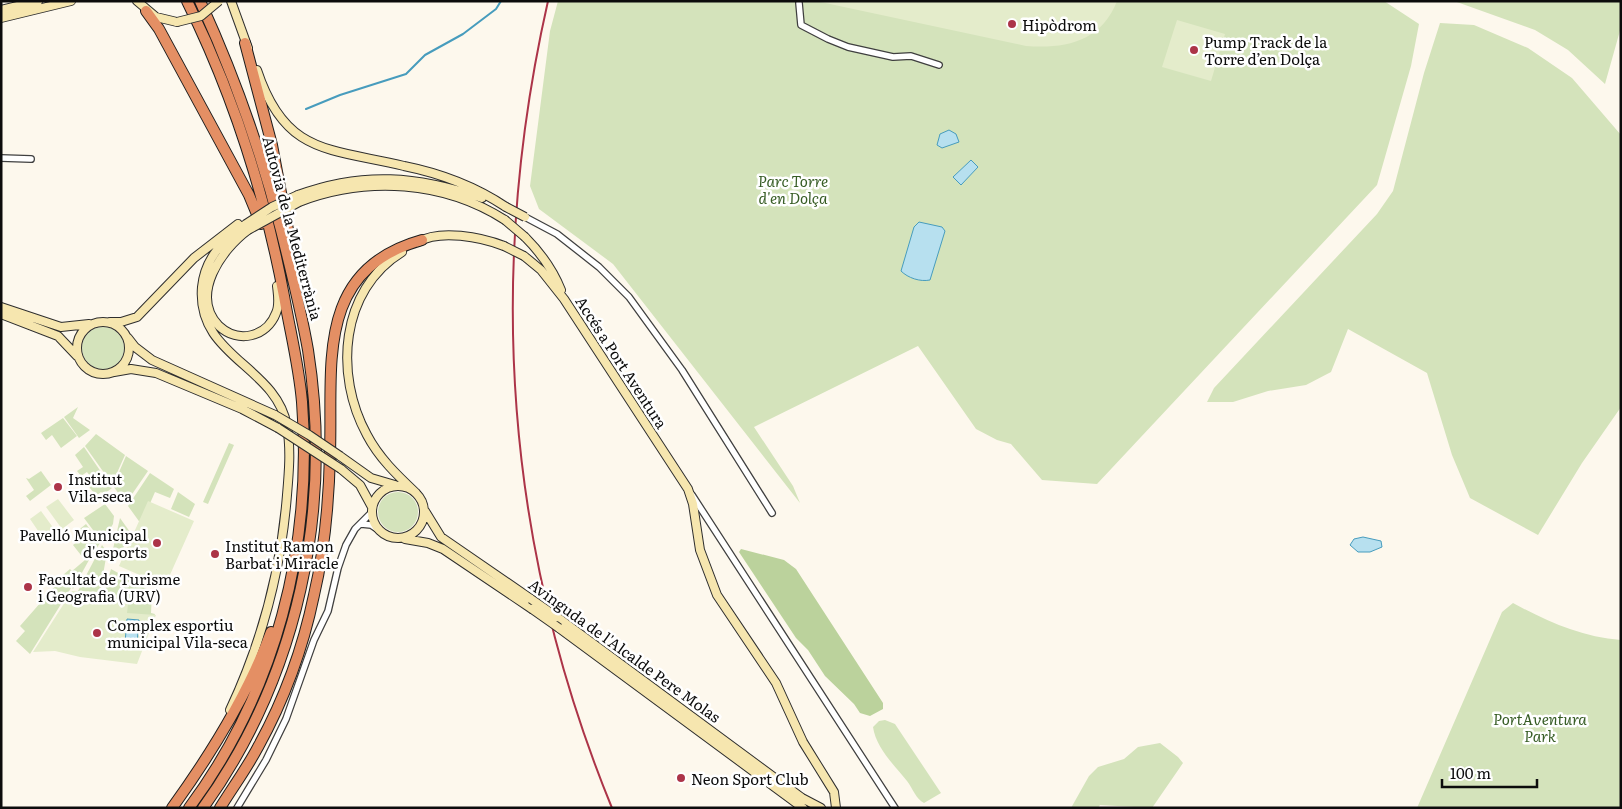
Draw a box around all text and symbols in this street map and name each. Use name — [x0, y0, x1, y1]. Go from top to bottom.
place label: Hipòdrom — [1022, 13, 1097, 36]
marker: Hipòdrom — [1006, 18, 1018, 30]
place label: Pump Track de la Torre d’en Dolça — [1204, 30, 1328, 70]
marker: Pump Track de la Torre d’en Dolça — [1188, 44, 1200, 56]
street label: Autovia de la Mediterrània — [257, 133, 329, 324]
park label: Parc Torre d'en Dolça — [758, 169, 828, 209]
street label: Accés a Port Aventura — [570, 291, 674, 434]
place label: Institut Vila-seca — [68, 467, 133, 507]
marker: Institut Vila-seca — [52, 481, 64, 493]
place label: Pavelló Municipal d'esports — [19, 523, 147, 563]
place label: Institut Ramon Barbat i Miracle — [225, 534, 339, 574]
marker: Pavelló Municipal d'esports — [151, 537, 163, 549]
marker: Institut Ramon Barbat i Miracle — [209, 548, 221, 560]
place label: Facultat de Turisme i Geografia (URV) — [38, 567, 181, 607]
street label: Avinguda de l'Alcalde Pere Molas — [524, 572, 726, 728]
marker: Facultat de Turisme i Geografia (URV) — [22, 581, 34, 593]
place label: Complex esportiu municipal Vila-seca — [107, 613, 249, 653]
marker: Complex esportiu municipal Vila-seca — [91, 627, 103, 639]
park label: PortAventura Park — [1493, 707, 1587, 747]
scale bar — [1442, 756, 1537, 788]
text: 100 m — [1450, 761, 1491, 784]
place label: Neon Sport Club — [691, 767, 809, 790]
marker: Neon Sport Club — [675, 772, 687, 784]

